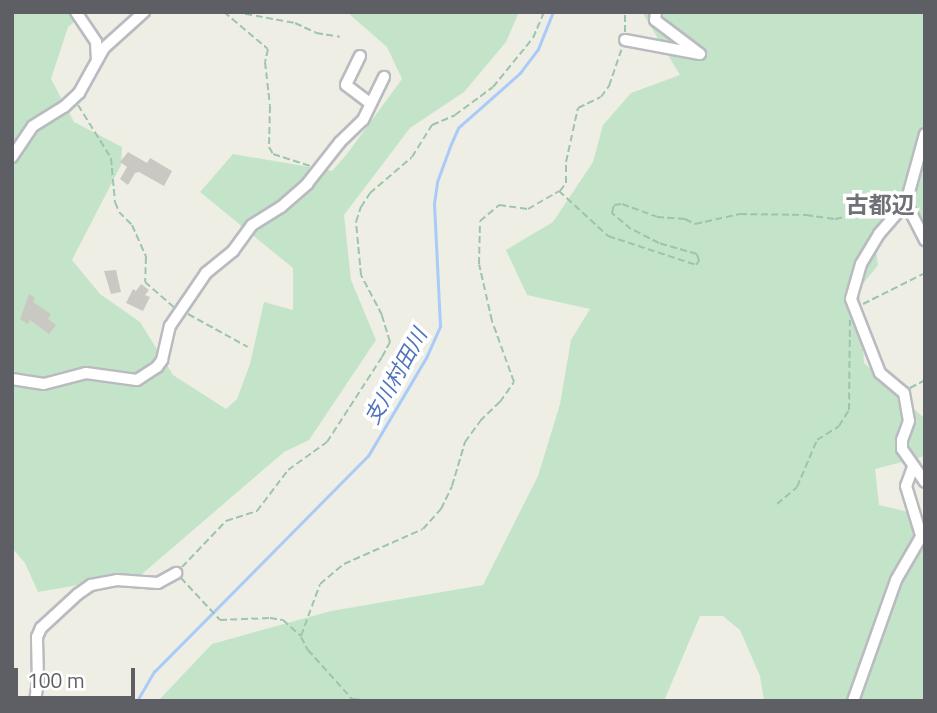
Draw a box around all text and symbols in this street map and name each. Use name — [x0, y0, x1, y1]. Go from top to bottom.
district label: 古都辺 — [846, 191, 914, 219]
water label: 支川村田川 — [359, 324, 431, 428]
scale bar — [18, 654, 138, 698]
text: 100 m — [27, 664, 84, 696]

